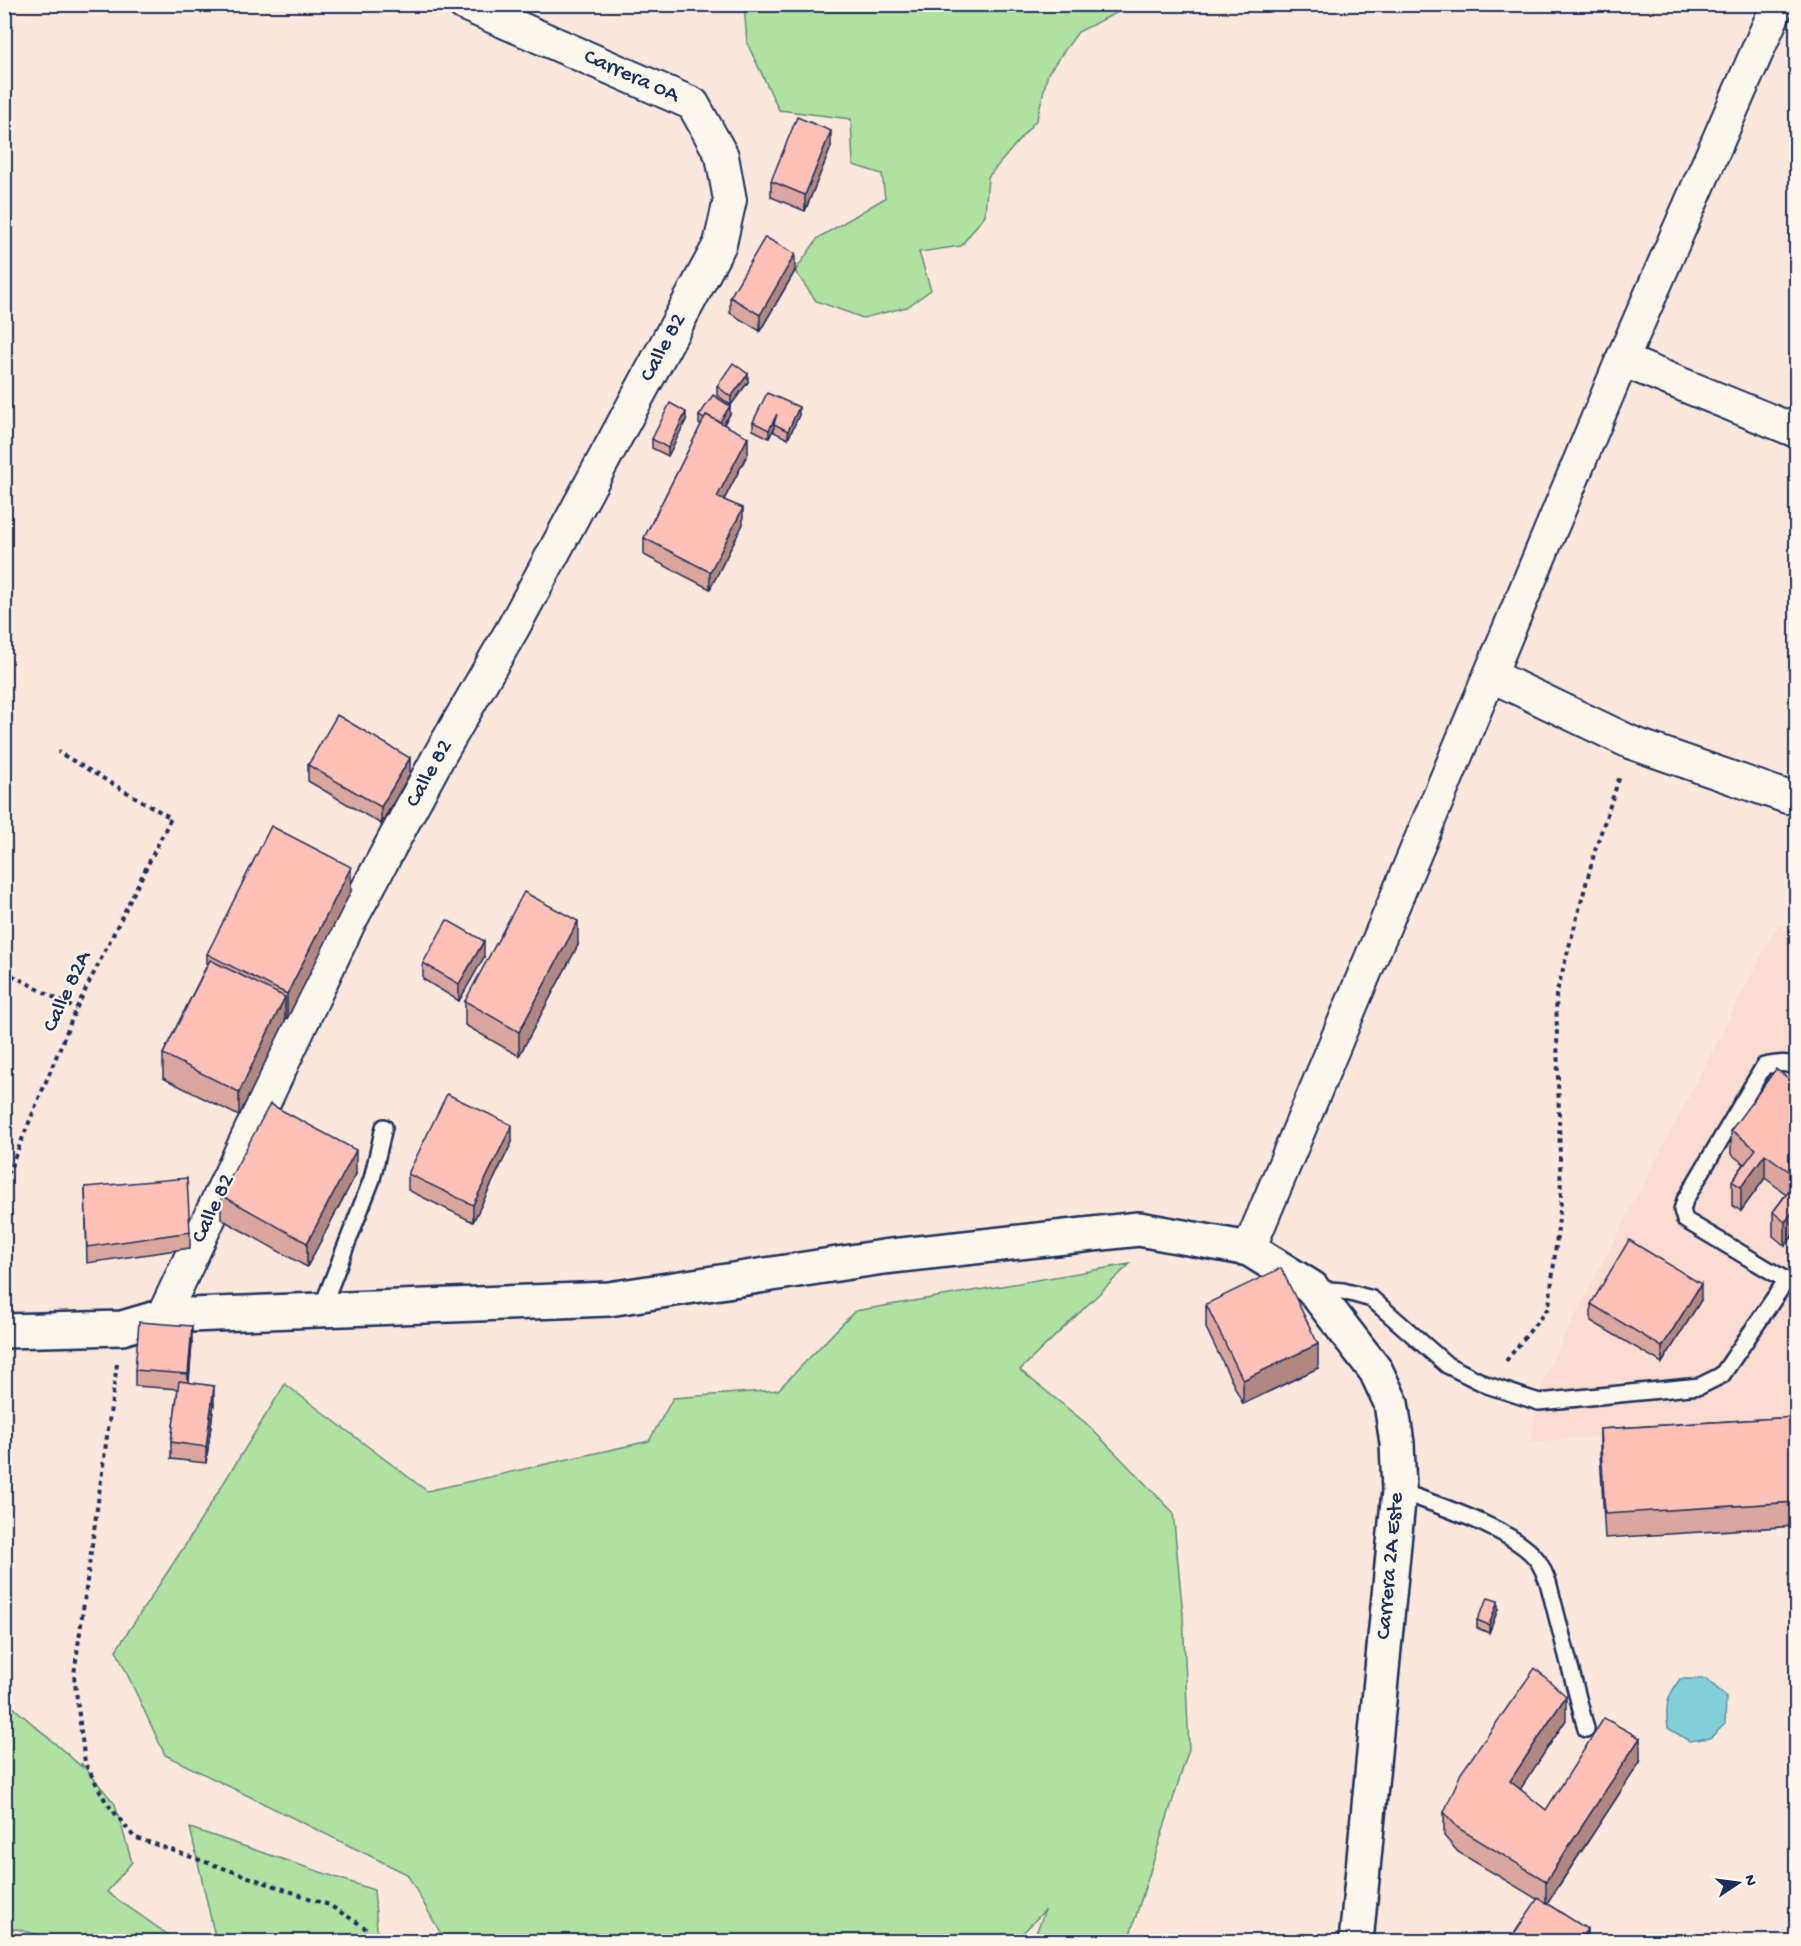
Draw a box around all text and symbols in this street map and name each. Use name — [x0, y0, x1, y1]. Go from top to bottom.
street label: Carrera 0A — [579, 44, 684, 110]
street label: Calle 82 — [635, 309, 693, 386]
street label: Calle 82 — [401, 735, 459, 812]
street label: Calle 82A — [38, 947, 98, 1037]
street label: Calle 82 — [187, 1170, 241, 1248]
street label: Carrera 2A Este — [1372, 1491, 1410, 1641]
north arrow — [1708, 1853, 1768, 1913]
text: N — [1739, 1873, 1760, 1888]

